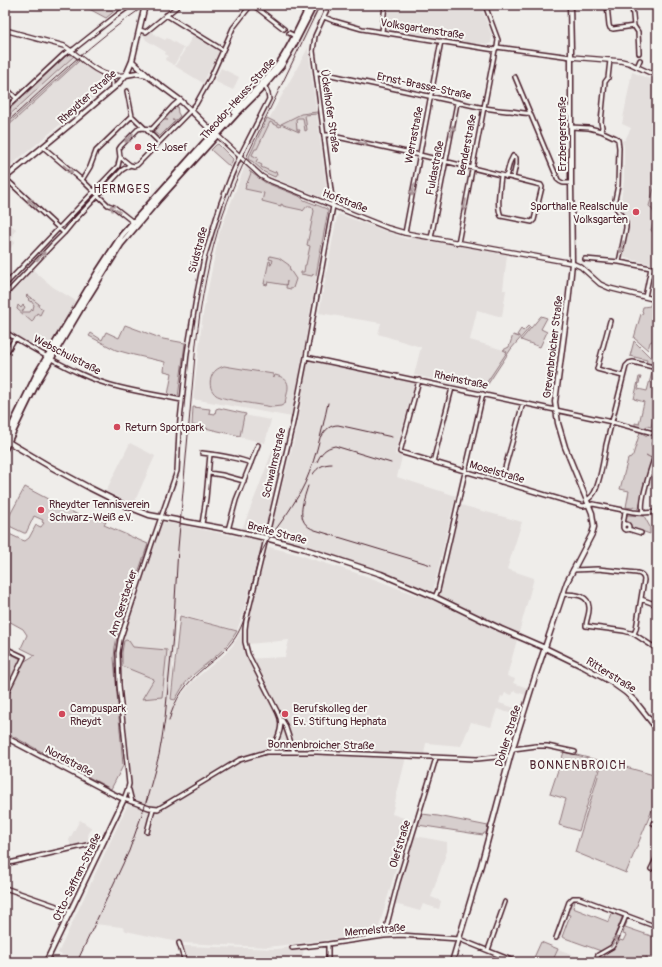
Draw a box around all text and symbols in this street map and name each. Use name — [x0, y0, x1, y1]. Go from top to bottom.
street label: Volksgartenstraße — [379, 16, 465, 42]
street label: Theodor-Heuss-Straße — [198, 55, 279, 143]
street label: Rheydter Straße — [55, 67, 119, 127]
street label: Ückelhofer Straße — [318, 69, 342, 154]
street label: Ernst-Brasse-Straße — [376, 70, 473, 102]
street label: Erzbergerstraße — [556, 96, 569, 171]
street label: Werrastraße — [402, 105, 426, 165]
street label: Benderstraße — [455, 113, 479, 177]
one-way arrow — [448, 124, 456, 137]
one-way arrow — [124, 133, 134, 143]
one-way arrow — [355, 139, 368, 147]
street label: Fuldastraße — [423, 139, 447, 196]
place label: St. Josef — [146, 141, 188, 154]
marker: St. Josef — [133, 142, 143, 152]
one-way arrow — [63, 165, 74, 174]
district label: HERMGES — [93, 182, 151, 197]
one-way arrow — [409, 183, 417, 196]
street label: Hofstraße — [321, 186, 370, 216]
one-way arrow — [27, 198, 37, 207]
one-way arrow — [460, 199, 468, 212]
place label: Sporthalle Realschule Volksgarten — [530, 200, 629, 226]
one-way arrow — [109, 205, 121, 213]
marker: Sporthalle Realschule Volksgarten — [631, 207, 641, 217]
street label: Südstraße — [186, 225, 211, 275]
one-way arrow — [618, 240, 625, 253]
one-way arrow — [37, 251, 46, 262]
street label: Grevenbroicher Straße — [540, 294, 566, 399]
street label: Webschulstraße — [31, 332, 103, 378]
street label: Rheinstraße — [433, 368, 490, 392]
place label: Return Sportpark — [125, 421, 204, 434]
marker: Return Sportpark — [112, 422, 122, 432]
street label: Schwalmstraße — [260, 426, 289, 499]
street label: Moselstraße — [468, 458, 527, 486]
place label: Rheydter Tennisverein Schwarz-Weiß e.V. — [49, 498, 150, 524]
marker: Rheydter Tennisverein Schwarz-Weiß e.V. — [36, 505, 46, 515]
street label: Breite Straße — [246, 519, 309, 547]
street label: Am Gerstacker — [106, 568, 140, 638]
street label: Ritterstraße — [584, 655, 639, 696]
place label: Campuspark Rheydt — [70, 702, 127, 728]
place label: Berufskolleg der Ev. Stiftung Hephata — [293, 702, 386, 728]
street label: Dohler Straße — [492, 703, 524, 768]
marker: Campuspark Rheydt — [57, 709, 67, 719]
marker: Berufskolleg der Ev. Stiftung Hephata — [280, 709, 290, 719]
street label: Bonnenbroicher Straße — [268, 738, 375, 752]
street label: Nordstraße — [43, 743, 96, 779]
district label: BONNENBROICH — [530, 758, 626, 773]
street label: Olefstraße — [387, 818, 414, 869]
street label: Otto-Saffran-Straße — [50, 830, 104, 923]
street label: Memelstraße — [344, 921, 406, 939]
one-way arrow — [610, 937, 618, 948]

